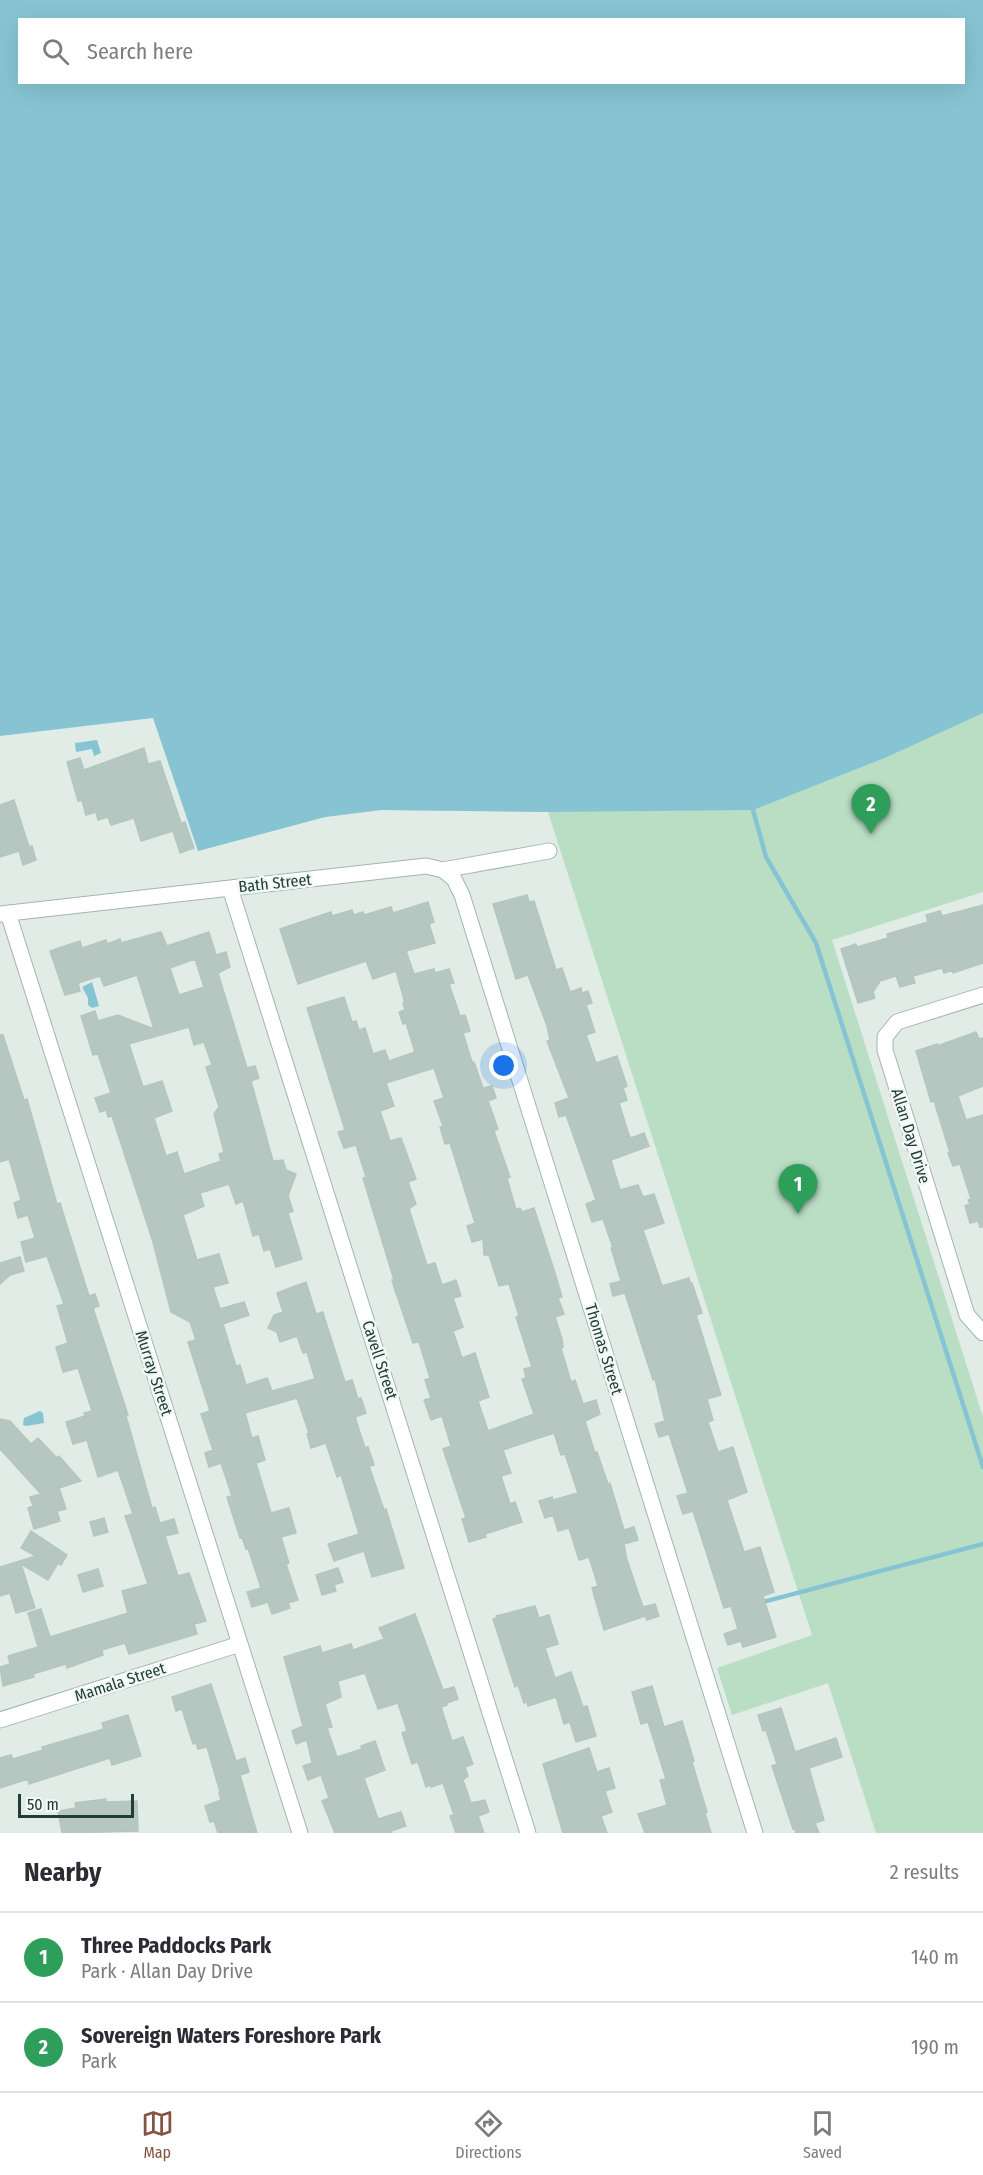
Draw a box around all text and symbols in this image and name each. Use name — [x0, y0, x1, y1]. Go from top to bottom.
search box — [18, 18, 965, 84]
icon: search — [39, 35, 72, 68]
text: Search here — [87, 38, 193, 65]
pin: 2 — [852, 784, 890, 834]
street label: Bath Street — [238, 870, 313, 896]
your location — [489, 1051, 518, 1080]
street label: Allan Day Drive — [888, 1086, 934, 1186]
pin: 1 — [778, 1164, 818, 1214]
street label: Thomas Street — [581, 1301, 627, 1398]
street label: Cavell Street — [358, 1318, 402, 1403]
street label: Murray Street — [131, 1328, 177, 1419]
street label: Mamala Street — [72, 1658, 168, 1706]
scale bar — [18, 1791, 134, 1818]
text: 50 m — [27, 1795, 59, 1814]
text: Nearby — [24, 1857, 101, 1888]
text: 2 results — [890, 1860, 959, 1884]
text: Three Paddocks Park — [81, 1932, 271, 1959]
text: 1 — [39, 1945, 48, 1969]
text: 140 m — [911, 1945, 959, 1969]
text: Park · Allan Day Drive — [81, 1959, 253, 1983]
text: Sovereign Waters Foreshore Park — [81, 2022, 381, 2049]
text: 2 — [39, 2035, 48, 2059]
text: 190 m — [911, 2035, 959, 2059]
text: Park — [81, 2049, 117, 2073]
tab: Map — [141, 2107, 174, 2162]
tab: Directions — [455, 2107, 522, 2162]
tab: Saved — [803, 2107, 842, 2162]

